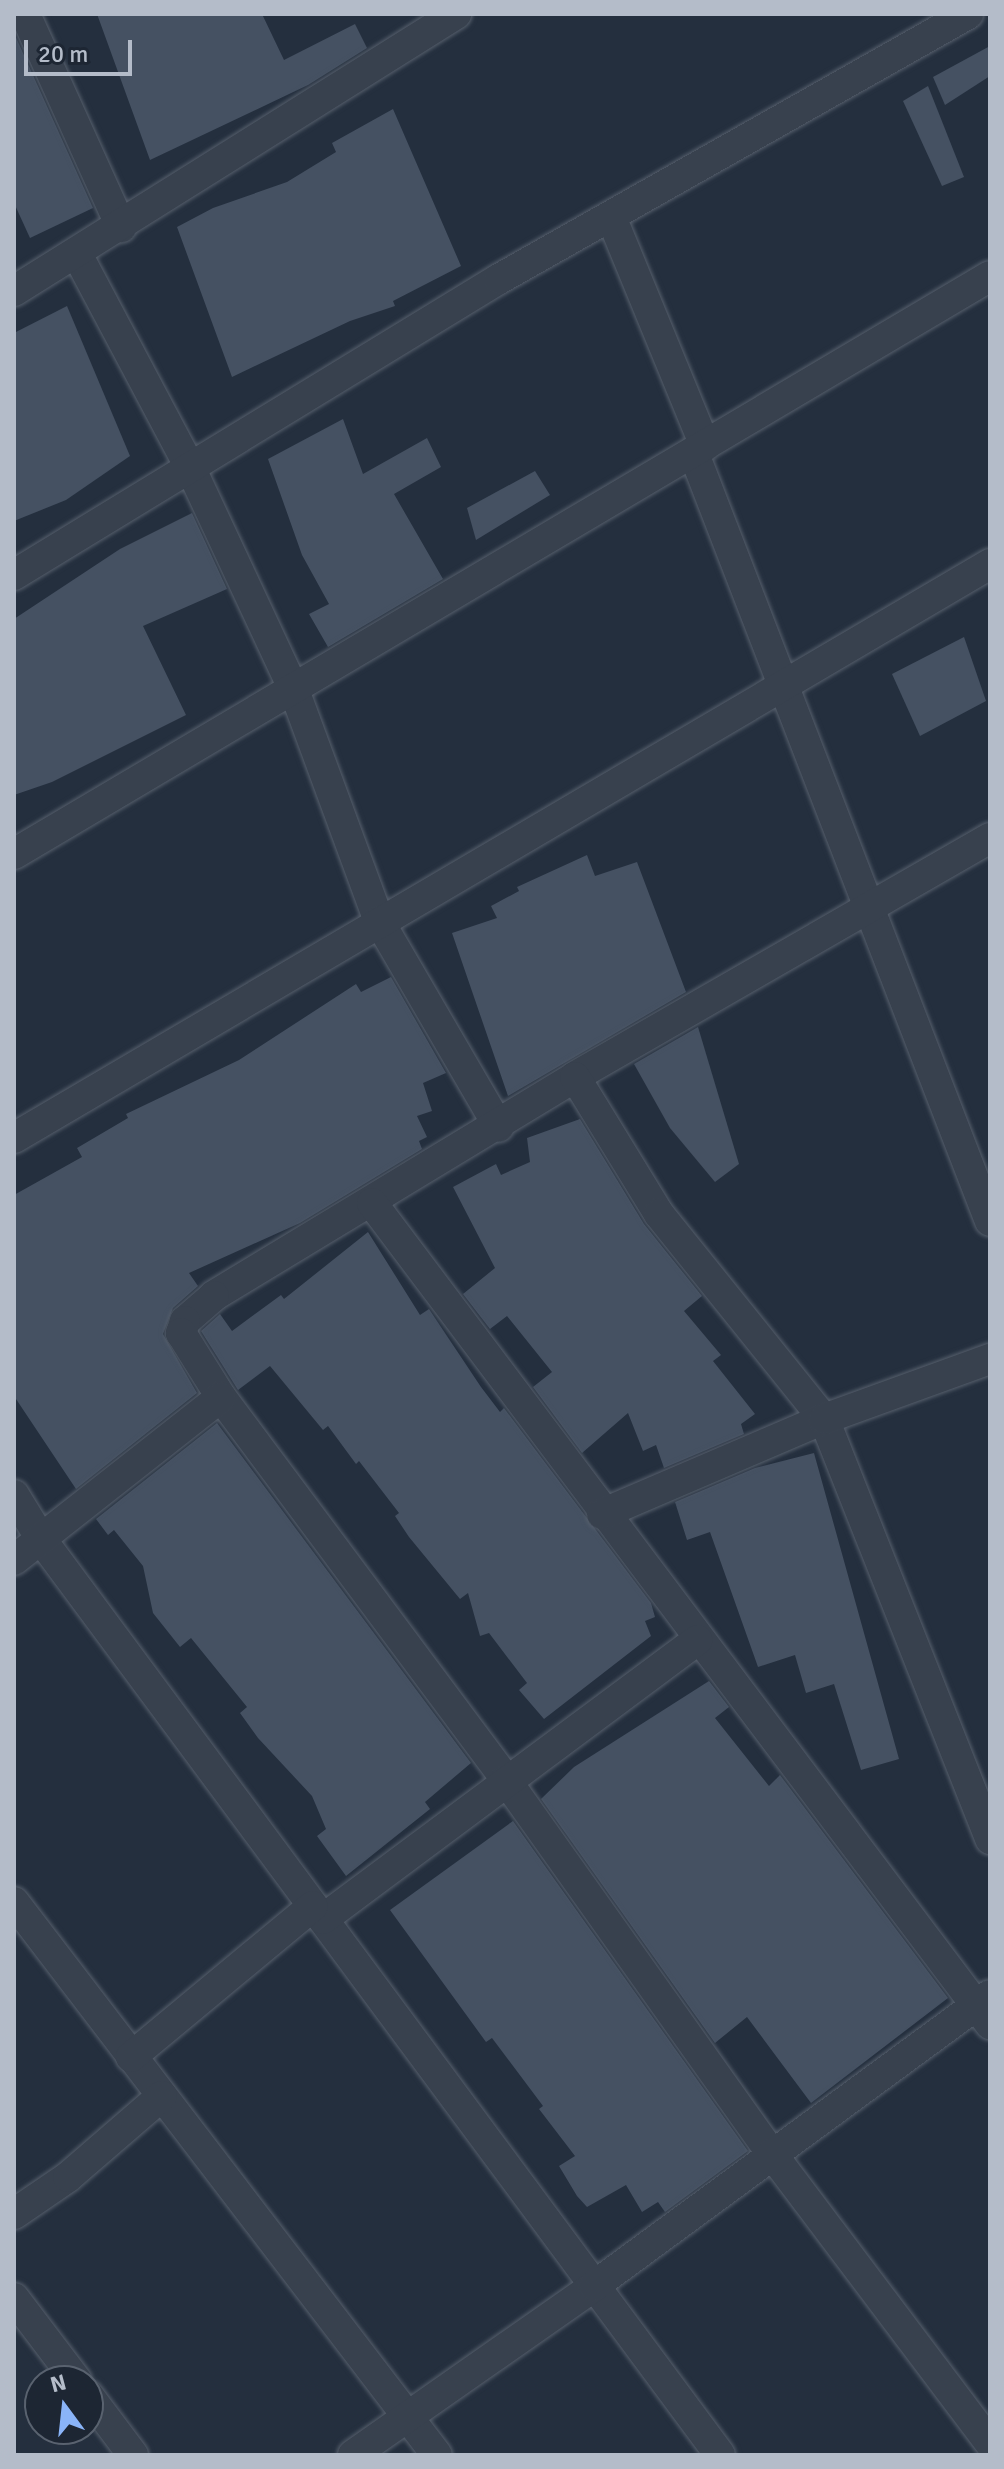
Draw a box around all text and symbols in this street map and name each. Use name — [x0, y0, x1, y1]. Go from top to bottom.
scale bar — [28, 24, 136, 74]
text: 20 m — [38, 39, 88, 69]
north arrow — [24, 2365, 104, 2445]
text: N — [47, 2368, 69, 2398]

